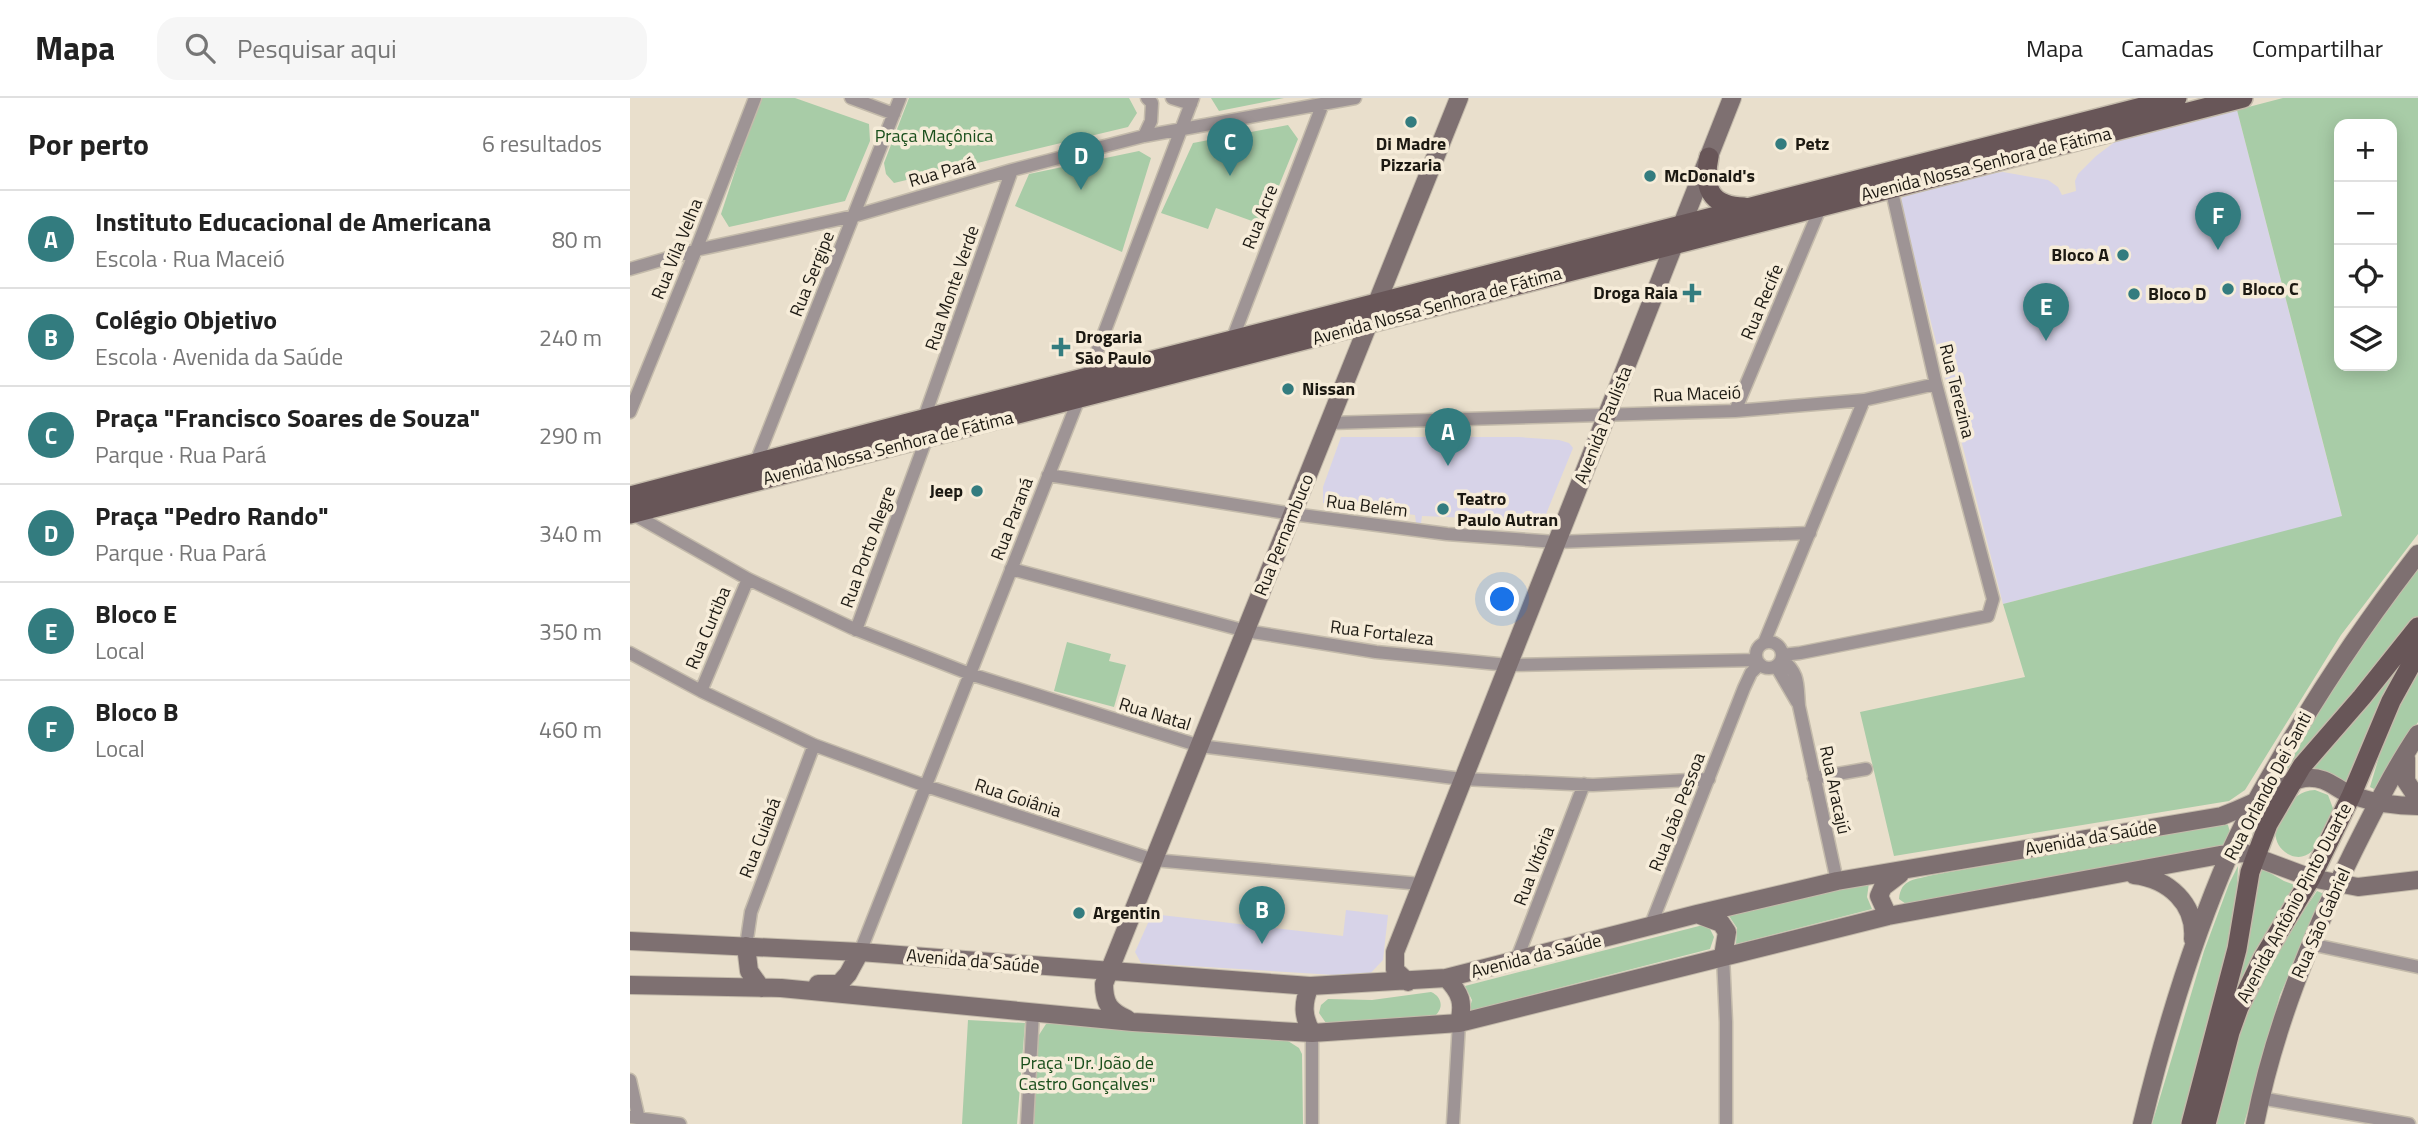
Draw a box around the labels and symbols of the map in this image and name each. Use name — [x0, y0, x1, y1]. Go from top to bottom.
marker: Di Madre Pizzaria — [1403, 114, 1419, 130]
pin: C — [1207, 118, 1253, 176]
street label: Avenida Nossa Senhora de Fátima — [1858, 119, 2114, 208]
park label: Praça Maçônica — [875, 122, 993, 149]
place label: Di Madre Pizzaria — [1376, 130, 1446, 178]
place label: Petz — [1795, 130, 1830, 157]
pin: D — [1058, 132, 1104, 190]
marker: Petz — [1773, 136, 1789, 152]
street label: Rua Pará — [905, 149, 978, 194]
place label: McDonald's — [1664, 162, 1755, 189]
marker: McDonald's — [1642, 168, 1658, 184]
street label: Rua Acre — [1235, 181, 1284, 253]
pin: F — [2195, 192, 2241, 250]
street label: Rua Vila Velha — [644, 194, 709, 303]
street label: Rua Monte Verde — [917, 222, 986, 354]
street label: Rua Sergipe — [782, 227, 841, 321]
place label: Bloco A — [2051, 241, 2109, 268]
marker: Bloco A — [2115, 247, 2131, 263]
street label: Avenida Nossa Senhora de Fátima — [1309, 259, 1565, 352]
street label: Rua Recife — [1733, 260, 1790, 344]
place label: Bloco C — [2242, 275, 2299, 302]
place label: Droga Raia — [1593, 279, 1678, 306]
place label: Bloco D — [2148, 280, 2206, 307]
marker: Bloco C — [2220, 281, 2236, 297]
pin: E — [2023, 283, 2069, 341]
marker: Droga Raia — [1684, 285, 1700, 301]
marker: Bloco D — [2126, 286, 2142, 302]
place label: Drogaria São Paulo — [1075, 323, 1152, 371]
marker: Drogaria São Paulo — [1053, 339, 1069, 355]
street label: Rua Terezina — [1933, 341, 1982, 441]
street label: Avenida Paulista — [1567, 362, 1638, 488]
place label: Nissan — [1302, 375, 1355, 402]
street label: Rua Maceió — [1653, 378, 1741, 409]
marker: Nissan — [1280, 381, 1296, 397]
street label: Avenida Nossa Senhora de Fátima — [760, 403, 1016, 492]
pin: A — [1425, 408, 1471, 466]
street label: Rua Pernambuco — [1247, 470, 1320, 600]
street label: Rua Paraná — [983, 473, 1040, 564]
place label: Jeep — [930, 477, 963, 504]
street label: Rua Porto Alegre — [833, 482, 902, 612]
marker: Jeep — [969, 483, 985, 499]
place label: Teatro Paulo Autran — [1457, 485, 1558, 533]
street label: Rua Belém — [1325, 487, 1409, 524]
marker: Teatro Paulo Autran — [1435, 501, 1451, 517]
street label: Rua Curtiba — [678, 582, 737, 673]
your location — [1485, 582, 1519, 616]
street label: Rua Fortaleza — [1329, 613, 1435, 652]
street label: Rua Natal — [1116, 690, 1195, 737]
street label: Rua Orlando Dei Santi — [2217, 707, 2318, 865]
street label: Rua Aracajú — [1813, 743, 1858, 837]
street label: Rua João Pessoa — [1641, 748, 1712, 875]
street label: Rua Goiânia — [971, 771, 1065, 824]
street label: Rua Cuiabá — [732, 794, 787, 882]
street label: Avenida Antônio Pinto Duarte — [2229, 798, 2358, 1008]
street label: Avenida da Saúde — [2023, 813, 2159, 862]
street label: Rua Vitória — [1506, 822, 1561, 909]
street label: Rua São Gabriel — [2284, 863, 2357, 983]
pin: B — [1239, 886, 1285, 944]
place label: Argentin — [1093, 899, 1160, 926]
marker: Argentin — [1071, 905, 1087, 921]
street label: Avenida da Saúde — [1468, 926, 1604, 985]
street label: Avenida da Saúde — [905, 941, 1041, 980]
park label: Praça "Dr. João de Castro Gonçalves" — [1019, 1049, 1155, 1097]

